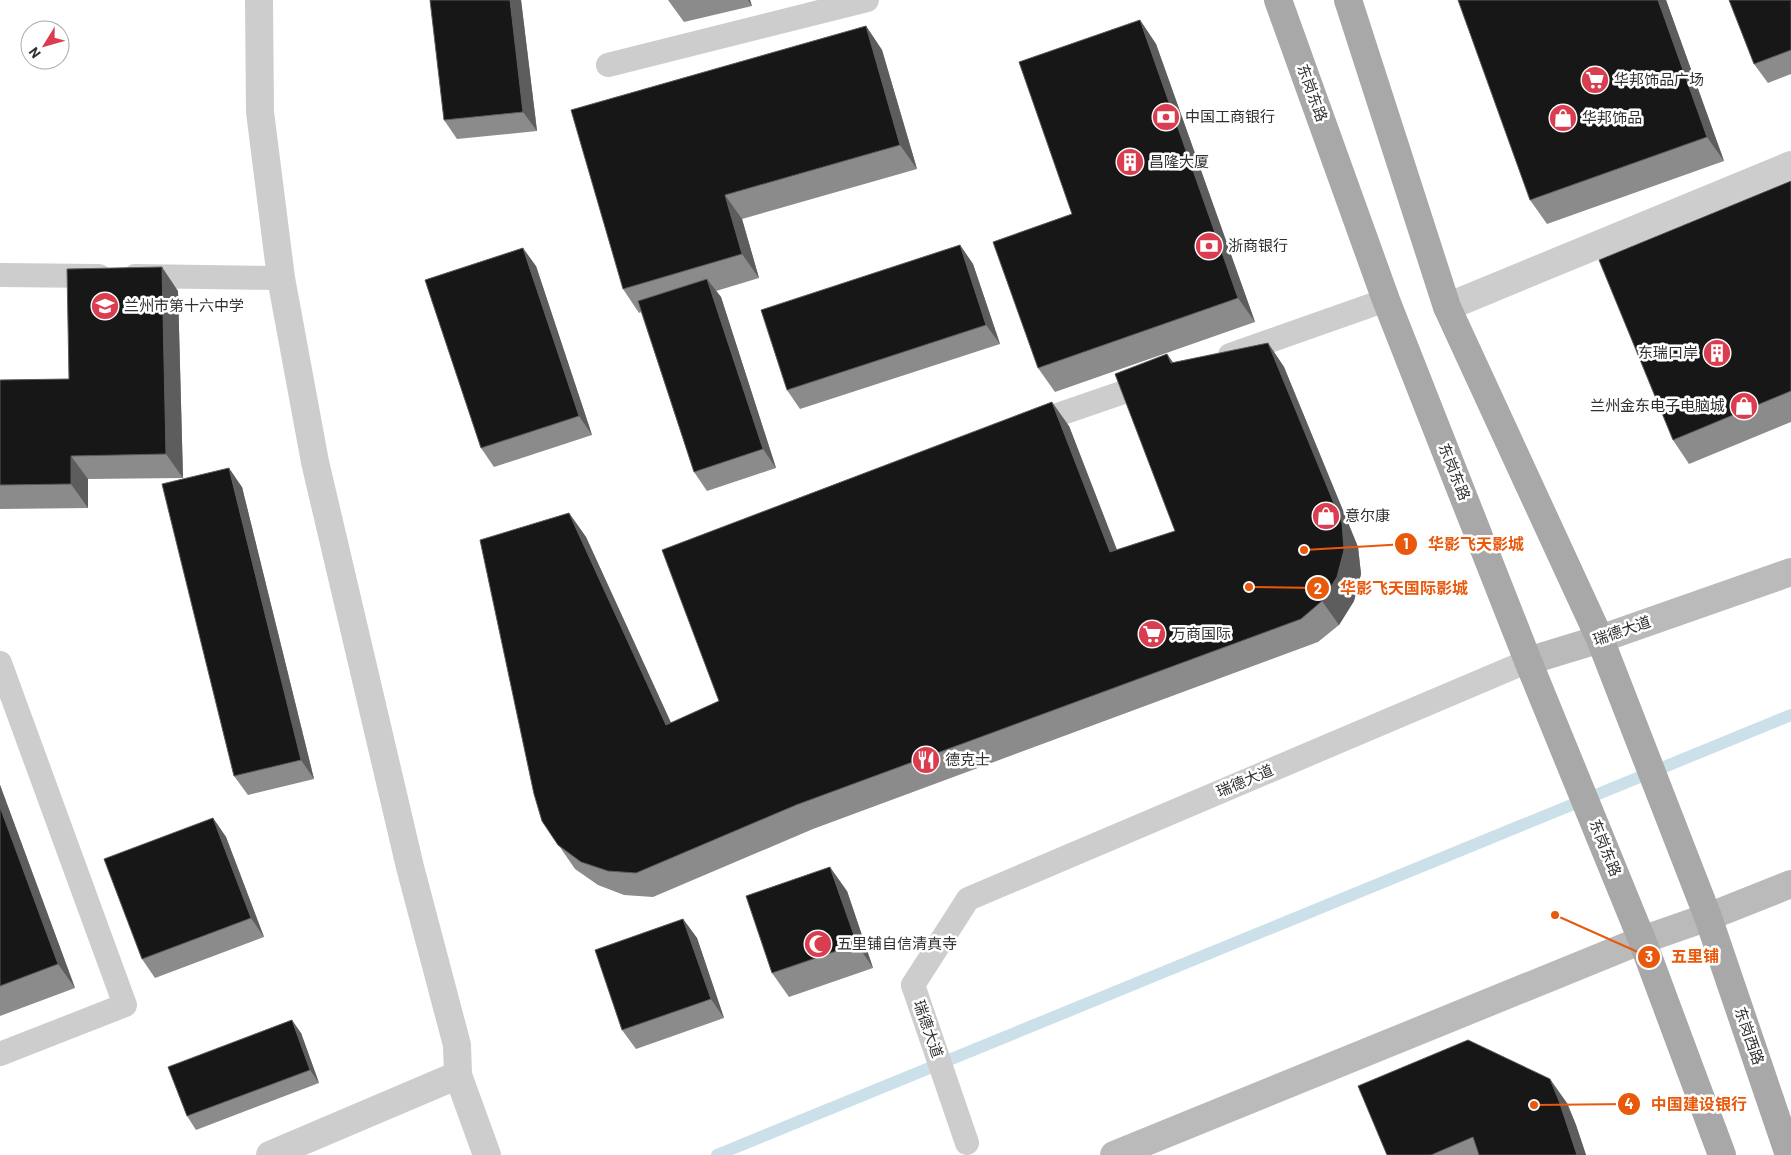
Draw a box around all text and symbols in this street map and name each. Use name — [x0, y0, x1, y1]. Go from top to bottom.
north arrow — [20, 20, 70, 70]
text: N — [25, 44, 44, 62]
street label: 东岗东路 — [1294, 61, 1332, 124]
supermarket icon: 华邦饰品广场 — [1580, 65, 1610, 95]
place label: 华邦饰品广场 — [1614, 70, 1704, 88]
bank icon: 中国工商银行 — [1151, 102, 1181, 132]
shop icon: 华邦饰品 — [1548, 103, 1578, 133]
place label: 中国工商银行 — [1185, 107, 1275, 125]
place label: 华邦饰品 — [1582, 108, 1642, 126]
building icon: 昌隆大厦 — [1115, 147, 1145, 177]
place label: 昌隆大厦 — [1149, 152, 1209, 170]
bank icon: 浙商银行 — [1194, 231, 1224, 261]
place label: 浙商银行 — [1228, 236, 1288, 254]
school or university icon: 兰州市第十六中学 — [90, 291, 120, 321]
place label: 兰州市第十六中学 — [124, 296, 244, 314]
building icon: 东瑞口岸 — [1702, 338, 1732, 368]
place label: 东瑞口岸 — [1638, 343, 1698, 361]
shop icon: 兰州金东电子电脑城 — [1729, 391, 1759, 421]
place label: 兰州金东电子电脑城 — [1590, 396, 1725, 414]
street label: 东岗东路 — [1435, 440, 1475, 503]
shop icon: 意尔康 — [1311, 501, 1341, 531]
place label: 意尔康 — [1345, 506, 1390, 524]
callout: 华影飞天影城 — [1393, 528, 1534, 559]
text: 1 — [1403, 534, 1409, 552]
text: 华影飞天影城 — [1428, 534, 1524, 553]
callout: 华影飞天国际影城 — [1305, 573, 1478, 604]
text: 华影飞天国际影城 — [1340, 578, 1468, 597]
text: 2 — [1314, 579, 1322, 597]
street label: 瑞德大道 — [1590, 612, 1653, 648]
supermarket icon: 万商国际 — [1137, 619, 1167, 649]
place label: 万商国际 — [1171, 624, 1231, 642]
restaurant icon: 德克士 — [911, 745, 941, 775]
place label: 德克士 — [945, 750, 990, 768]
street label: 瑞德大道 — [1213, 760, 1276, 800]
street label: 东岗东路 — [1586, 816, 1626, 879]
mosque icon: 五里铺自信清真寺 — [803, 929, 833, 959]
place label: 五里铺自信清真寺 — [837, 934, 957, 952]
callout: 五里铺 — [1636, 941, 1729, 972]
text: 五里铺 — [1671, 946, 1719, 965]
text: 3 — [1645, 947, 1653, 965]
street label: 瑞德大道 — [911, 997, 947, 1060]
street label: 东岗西路 — [1732, 1004, 1768, 1067]
callout: 中国建设银行 — [1616, 1089, 1757, 1120]
text: 4 — [1624, 1094, 1634, 1112]
text: 中国建设银行 — [1651, 1094, 1747, 1113]

